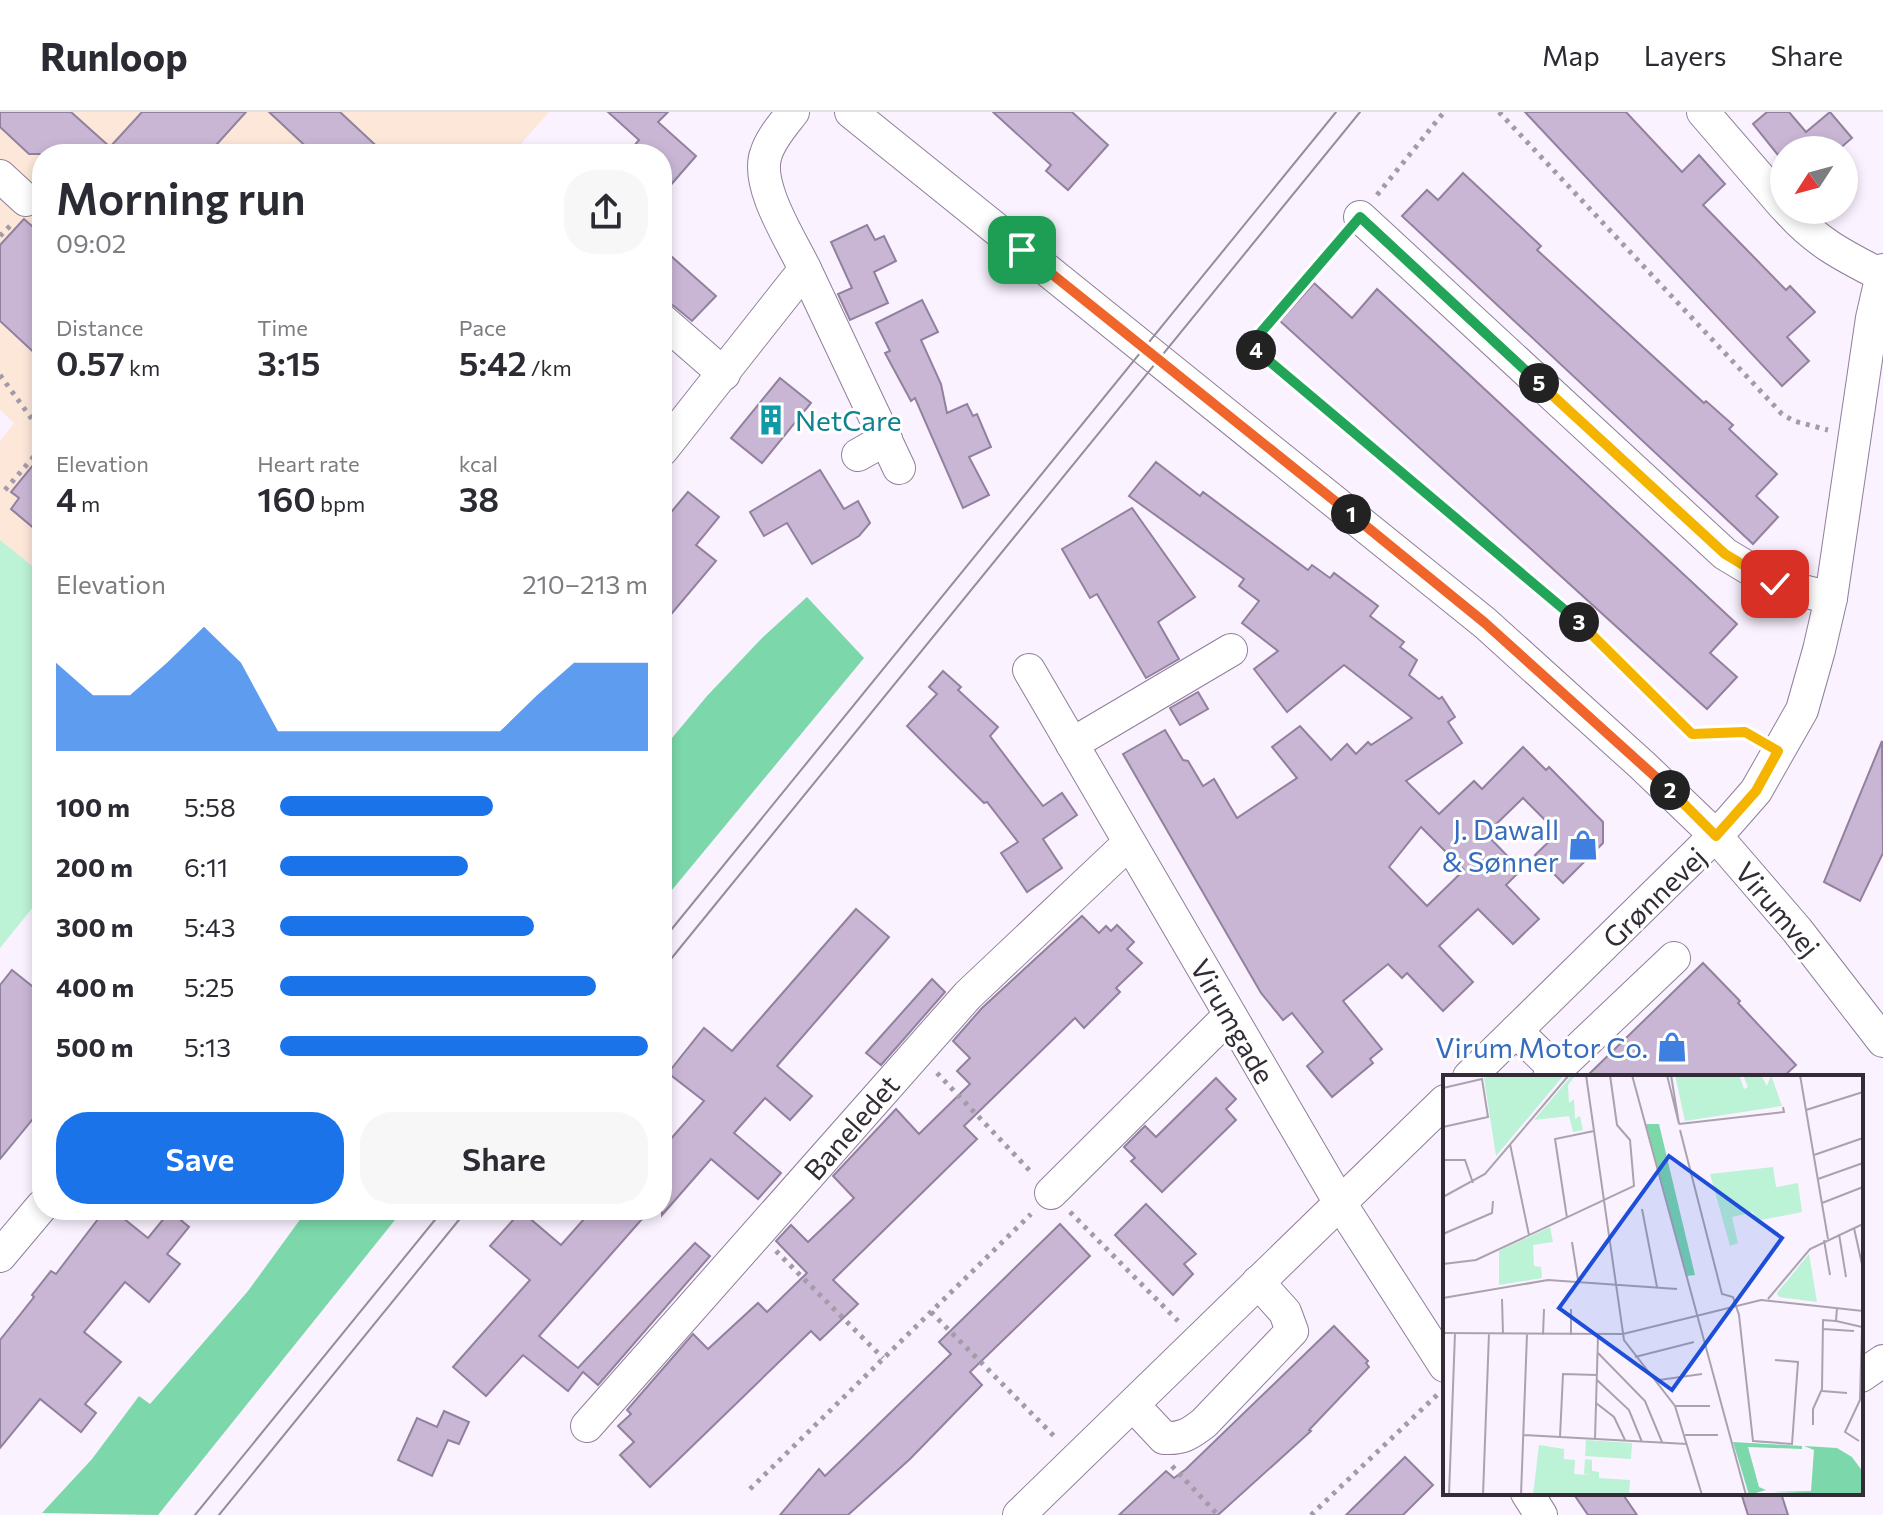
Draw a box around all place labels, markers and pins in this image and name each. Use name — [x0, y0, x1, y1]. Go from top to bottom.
pin — [988, 216, 1056, 284]
pin: 4 — [1236, 330, 1276, 370]
pin: 5 — [1519, 363, 1559, 403]
building icon: NetCare — [754, 403, 788, 437]
place label: NetCare — [795, 403, 901, 437]
pin: 1 — [1331, 494, 1371, 534]
pin — [1741, 550, 1809, 618]
pin: 3 — [1559, 602, 1599, 642]
pin: 2 — [1650, 770, 1690, 810]
place label: J. Dawall & Sønner — [1442, 812, 1559, 878]
shop icon: J. Dawall & Sønner — [1566, 828, 1600, 862]
place label: Virum Motor Co. — [1435, 1030, 1648, 1064]
shop icon: Virum Motor Co. — [1655, 1030, 1689, 1064]

